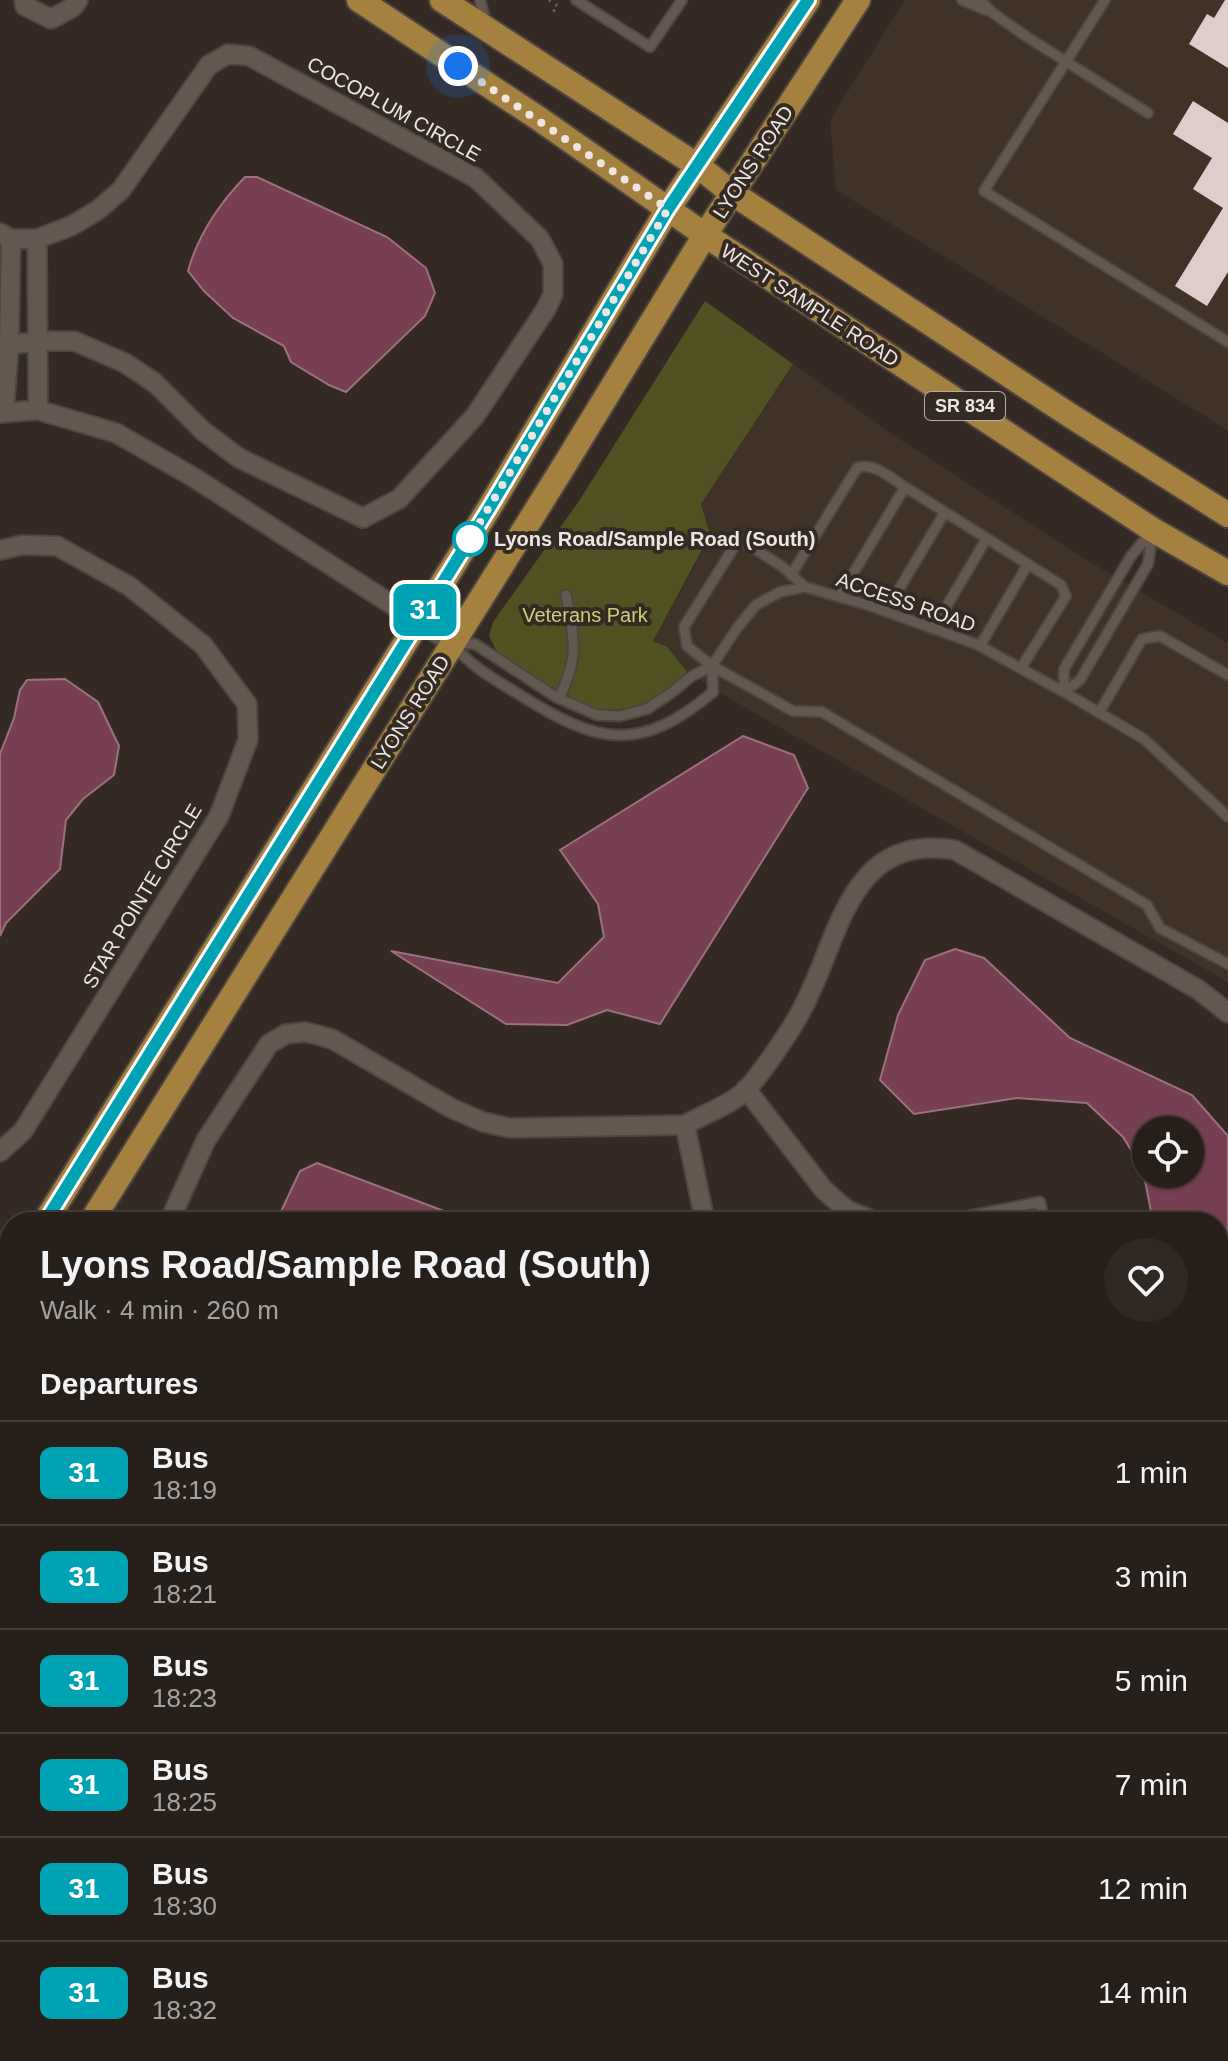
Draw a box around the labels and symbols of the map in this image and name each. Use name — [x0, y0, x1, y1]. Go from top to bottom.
your location — [438, 46, 478, 86]
street label: COCOPLUM CIRCLE — [304, 52, 484, 166]
street label: LYONS ROAD — [708, 102, 798, 222]
street label: WEST SAMPLE ROAD — [717, 239, 903, 371]
road number: SR 834 — [925, 392, 1005, 420]
marker: Lyons Road/Sample Road (South) — [453, 522, 487, 556]
place label: Lyons Road/Sample Road (South) — [494, 528, 816, 550]
street label: ACCESS ROAD — [834, 568, 978, 636]
line badge: 31 — [389, 584, 461, 636]
park label: Veterans Park — [522, 604, 649, 626]
street label: LYONS ROAD — [366, 651, 454, 773]
street label: STAR POINTE CIRCLE — [78, 800, 206, 992]

